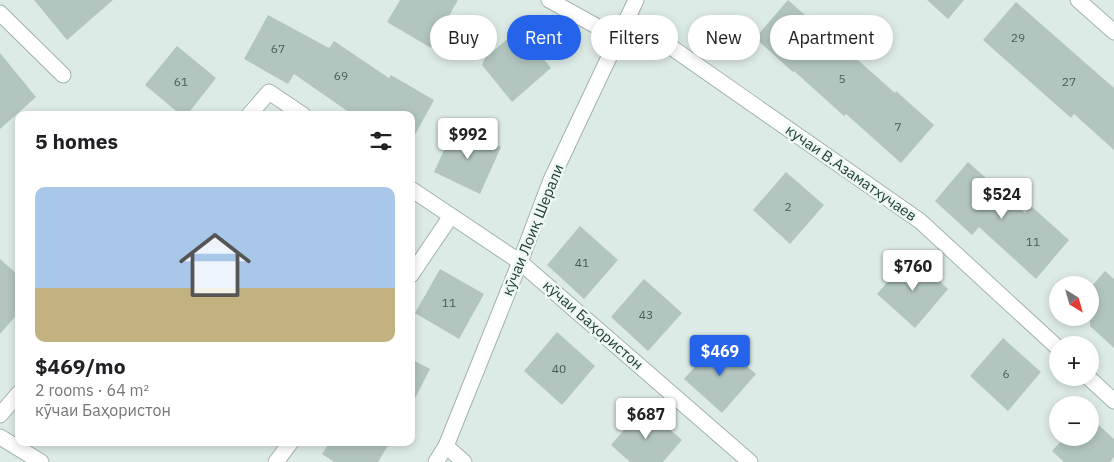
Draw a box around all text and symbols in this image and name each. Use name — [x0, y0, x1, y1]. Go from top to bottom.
chip: Buy — [430, 15, 497, 60]
chip: Rent — [507, 15, 581, 60]
chip: Filters — [591, 15, 678, 60]
chip: New — [688, 15, 760, 60]
chip: Apartment — [770, 15, 893, 60]
house number: 29 — [1011, 30, 1025, 45]
house number: 67 — [271, 41, 285, 56]
house number: 69 — [334, 68, 348, 83]
house number: 5 — [838, 71, 846, 86]
house number: 61 — [174, 74, 188, 89]
house number: 27 — [1062, 74, 1076, 89]
pin: $992 — [438, 118, 498, 160]
house number: 7 — [894, 119, 902, 134]
street label: кучаи В.Азаматхучаев — [782, 120, 921, 225]
text: $992 — [449, 124, 487, 144]
text: 5 homes — [35, 127, 118, 155]
icon: filters — [367, 127, 395, 155]
street label: кӯчаи Лоиқ Шерали — [497, 161, 568, 298]
pin: $524 — [972, 178, 1032, 220]
text: $524 — [983, 184, 1021, 204]
house number: 2 — [784, 199, 792, 214]
icon: home — [170, 220, 260, 310]
house number: 11 — [1026, 234, 1040, 249]
pin: $760 — [883, 250, 943, 292]
house number: 41 — [575, 255, 589, 270]
text: $760 — [894, 256, 932, 276]
street label: кӯчаи Баҳористон — [539, 276, 648, 374]
north arrow — [1049, 276, 1099, 326]
map controls — [1049, 276, 1099, 446]
house number: 11 — [442, 295, 456, 310]
house number: 43 — [639, 307, 653, 322]
pin: $469 — [690, 334, 750, 377]
button: + — [1049, 336, 1099, 386]
text: $469 — [701, 341, 739, 361]
text: $469/mo — [35, 352, 126, 380]
house number: 40 — [552, 361, 566, 376]
house number: 6 — [1002, 366, 1010, 381]
text: 2 rooms · 64 m² — [35, 380, 149, 400]
button: − — [1049, 396, 1099, 446]
pin: $687 — [616, 398, 676, 440]
text: кӯчаи Баҳористон — [35, 400, 171, 420]
text: $687 — [627, 404, 665, 424]

